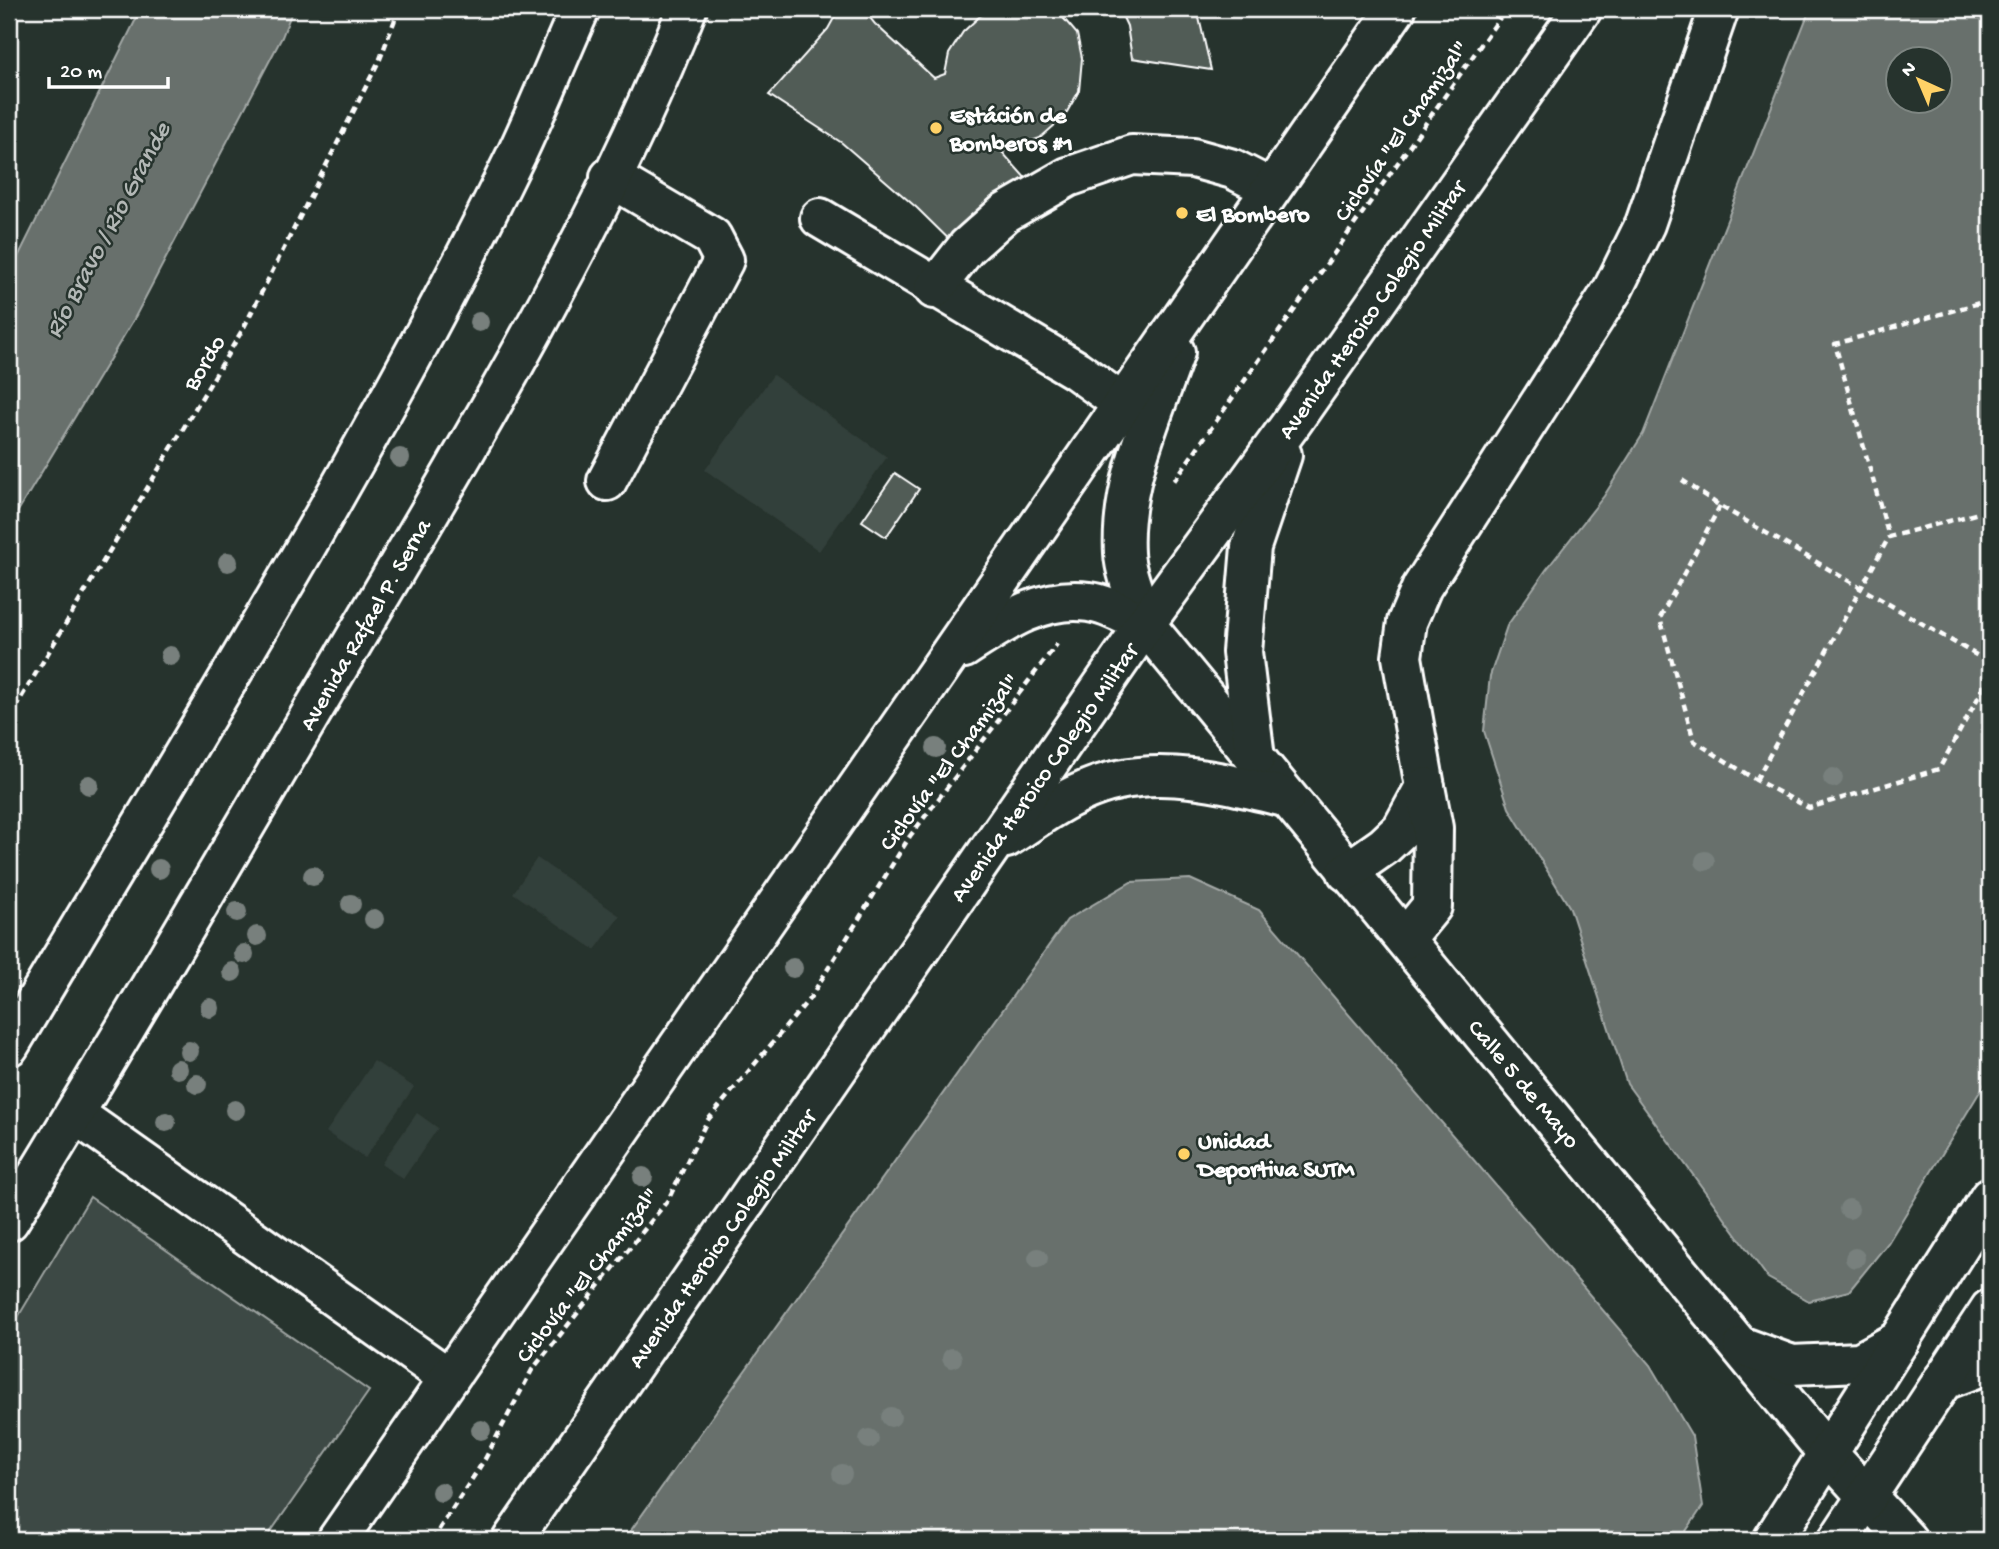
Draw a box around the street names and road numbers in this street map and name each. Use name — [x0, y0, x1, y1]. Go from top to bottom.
street label: Ciclovía "El Chamizal" — [1329, 35, 1477, 229]
street label: Avenida Heroico Colegio Militar — [1273, 174, 1476, 446]
street label: Bordo — [178, 331, 234, 398]
street label: Avenida Rafael P. Serna — [294, 514, 440, 737]
street label: Avenida Heroico Colegio Militar — [945, 637, 1148, 909]
street label: Ciclovía "El Chamizal" — [874, 668, 1027, 858]
street label: Calle 5 de Mayo — [1460, 1015, 1585, 1156]
street label: Avenida Heroico Colegio Militar — [623, 1103, 826, 1375]
street label: Ciclovía "El Chamizal" — [511, 1182, 666, 1370]

